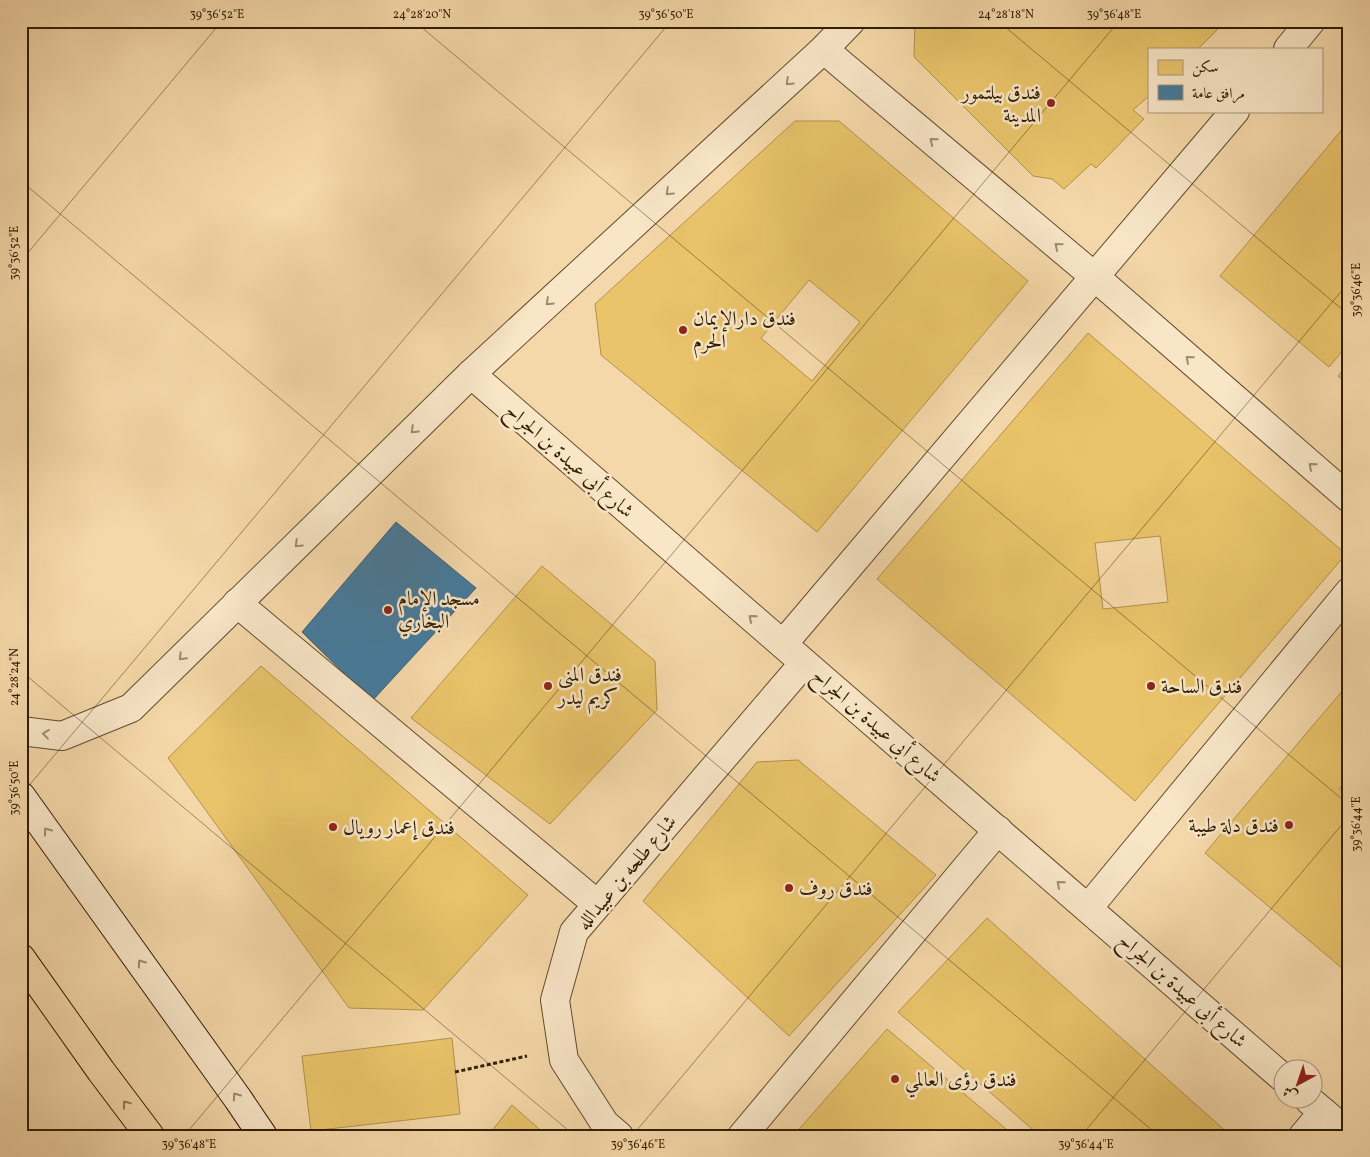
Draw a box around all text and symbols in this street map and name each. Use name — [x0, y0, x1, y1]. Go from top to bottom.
text: 39°36'52"E — [190, 7, 244, 23]
text: 24°28'20"N — [393, 7, 451, 23]
text: 39°36'50"E — [639, 7, 693, 23]
text: 24°28'18"N — [978, 7, 1034, 23]
text: 39°36'48"E — [1087, 7, 1141, 23]
legend — [1148, 48, 1322, 112]
text: سكن — [1192, 58, 1219, 79]
one-way arrow — [785, 76, 794, 85]
place label: فندق بيلتمور المدينة — [960, 80, 1041, 131]
text: مرافق عامة — [1192, 84, 1245, 105]
marker: فندق بيلتمور المدينة — [1045, 97, 1057, 109]
one-way arrow — [930, 138, 939, 147]
one-way arrow — [666, 186, 675, 195]
text: 39°36'52"E — [7, 226, 23, 280]
one-way arrow — [1055, 243, 1064, 251]
text: 39°36'46"E — [1349, 263, 1365, 317]
one-way arrow — [546, 296, 555, 305]
place label: فندق دارالإيمان الحرم — [693, 306, 796, 359]
marker: فندق دارالإيمان الحرم — [677, 324, 689, 336]
one-way arrow — [1186, 356, 1195, 365]
street label: شارع أبى عبيدة بن الجراح — [497, 396, 641, 527]
one-way arrow — [411, 424, 420, 433]
one-way arrow — [1309, 463, 1318, 471]
one-way arrow — [295, 538, 304, 547]
place label: مسجد الإمام البخاري — [398, 586, 480, 637]
marker: مسجد الإمام البخاري — [382, 604, 394, 616]
one-way arrow — [749, 614, 758, 623]
text: 24°28'24"N — [7, 648, 23, 706]
one-way arrow — [179, 652, 188, 661]
street label: شارع أبى عبيدة بن الجراح — [804, 661, 948, 792]
place label: فندق المنى كريم ليدر — [556, 662, 622, 715]
place label: فندق الساحة — [1161, 674, 1242, 702]
marker: فندق المنى كريم ليدر — [542, 680, 554, 692]
marker: فندق الساحة — [1145, 680, 1157, 692]
one-way arrow — [42, 729, 50, 740]
text: 39°36'50"E — [7, 761, 23, 815]
text: 39°36'44"E — [1349, 796, 1365, 852]
street label: شارع طلحه بن عبيدالله — [571, 810, 686, 938]
place label: فندق دلة طيبة — [1188, 813, 1279, 841]
place label: فندق إعمار رويال — [343, 815, 455, 843]
marker: فندق دلة طيبة — [1283, 819, 1295, 831]
marker: فندق إعمار رويال — [327, 821, 339, 833]
one-way arrow — [44, 828, 52, 837]
place label: فندق روف — [799, 876, 873, 904]
one-way arrow — [1057, 881, 1066, 890]
marker: فندق روف — [783, 882, 795, 894]
street label: شارع أبى عبيدة بن الجراح — [1110, 926, 1254, 1057]
one-way arrow — [138, 959, 147, 969]
north arrow — [1272, 1060, 1322, 1110]
place label: فندق رؤى العالمي — [905, 1067, 1017, 1098]
marker: فندق رؤى العالمي — [889, 1073, 901, 1085]
text: ش — [1279, 1081, 1302, 1105]
one-way arrow — [233, 1092, 242, 1101]
one-way arrow — [123, 1101, 131, 1110]
text: 39°36'48"E — [162, 1137, 216, 1153]
text: 39°36'46"E — [611, 1137, 665, 1153]
text: 39°36'44"E — [1058, 1137, 1114, 1153]

